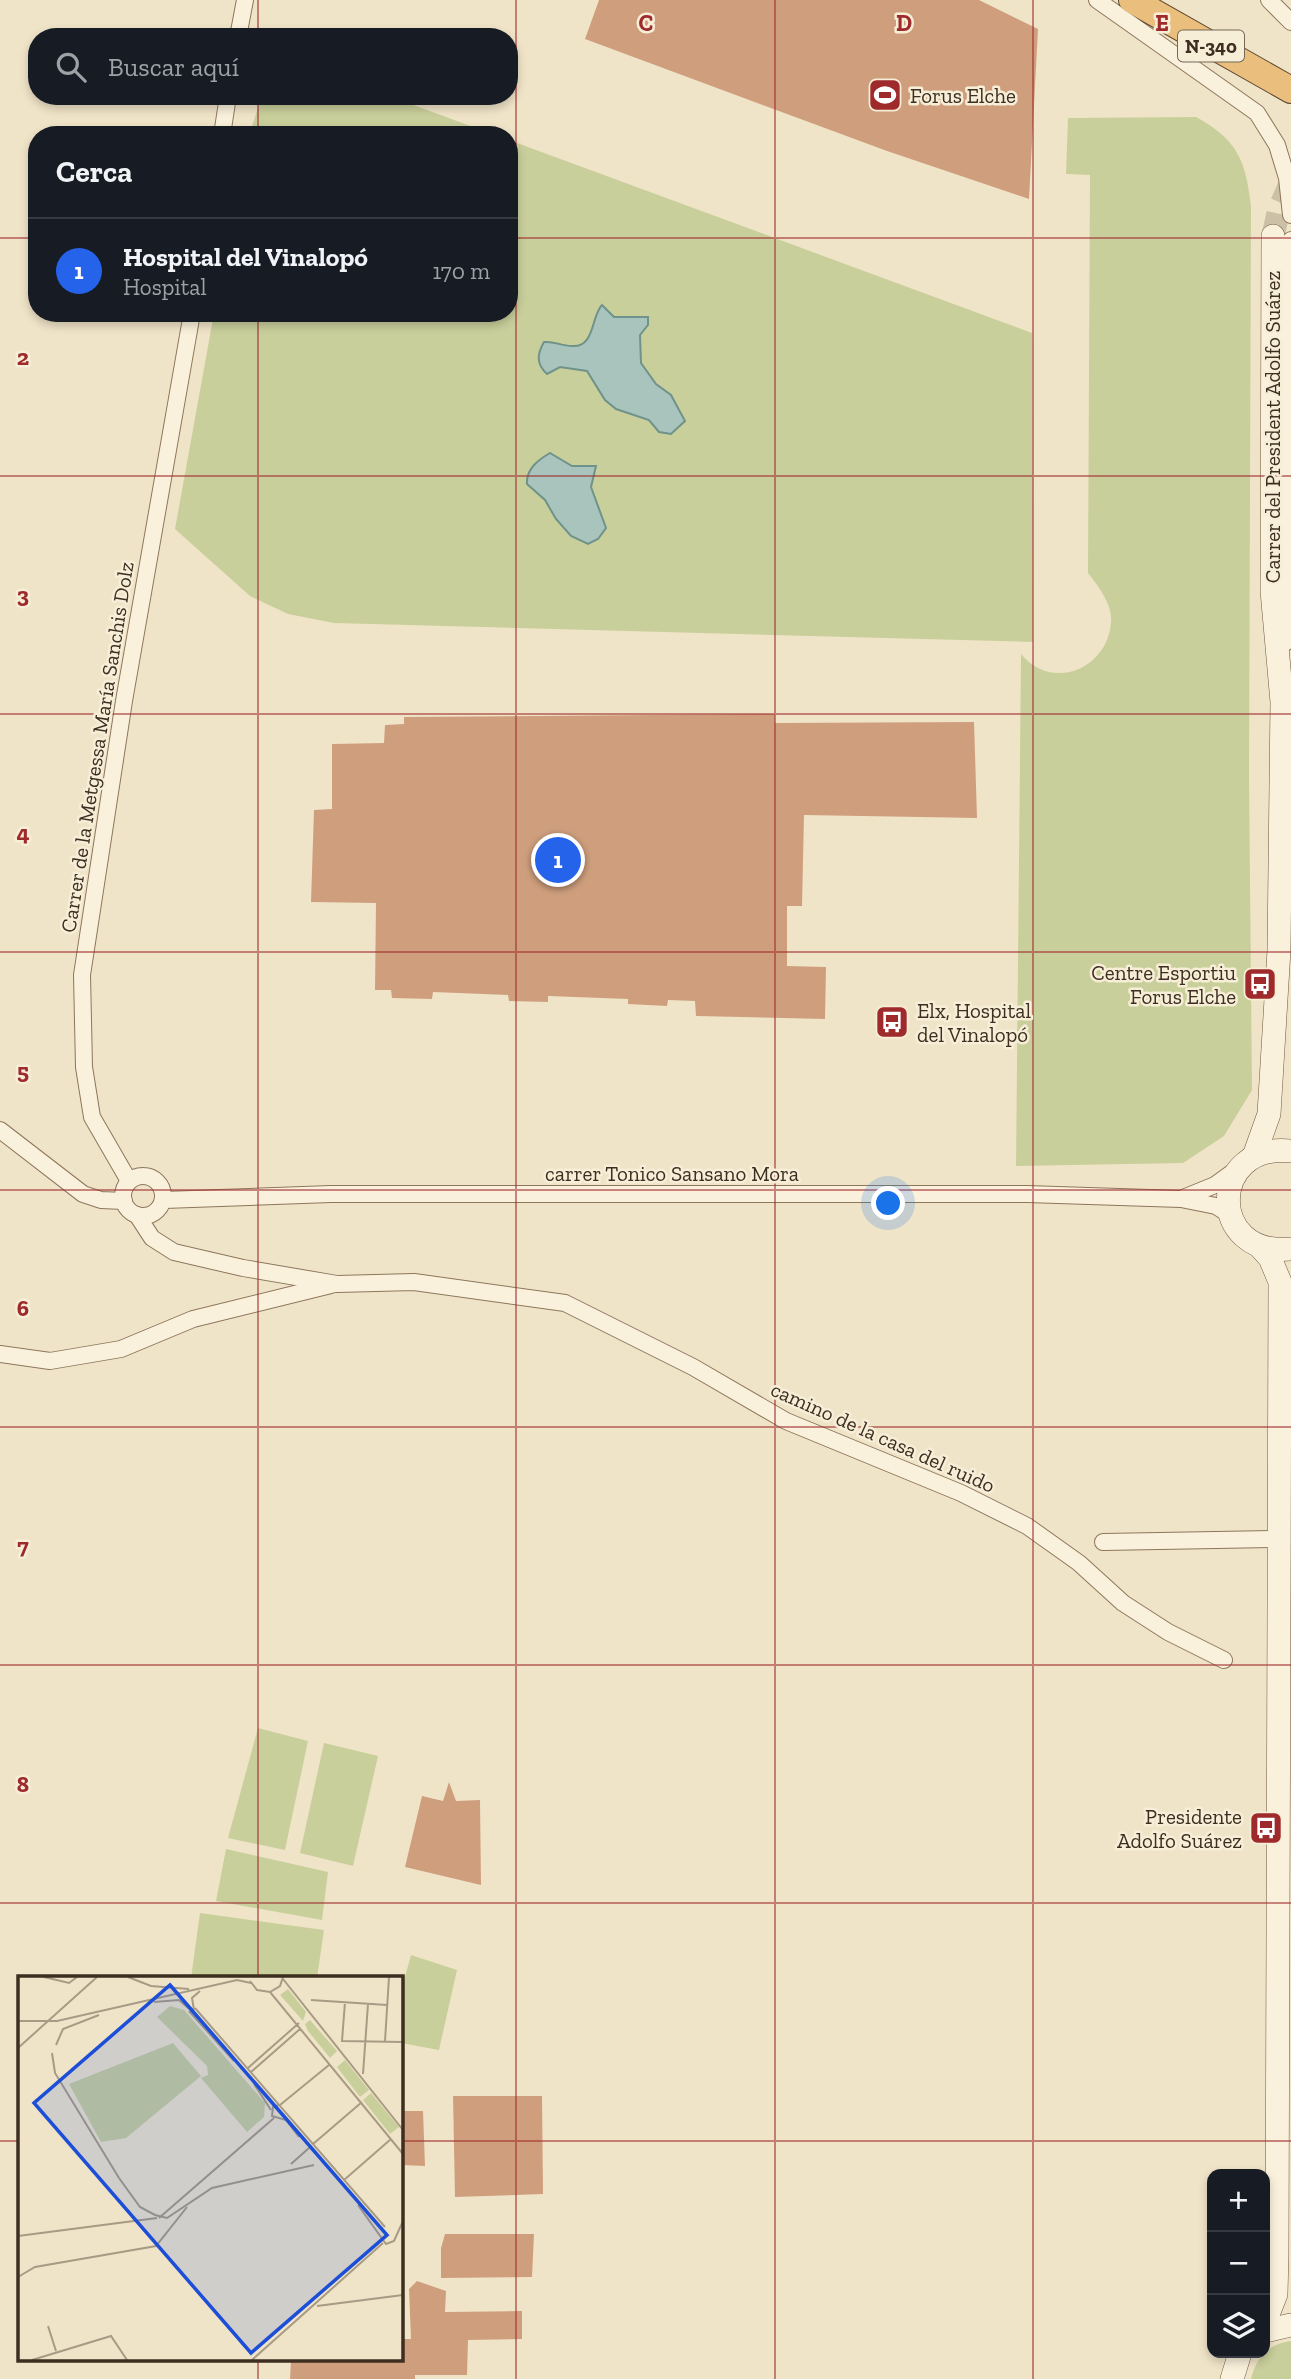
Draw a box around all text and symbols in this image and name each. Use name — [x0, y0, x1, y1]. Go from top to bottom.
text: C — [639, 9, 653, 37]
text: D — [896, 9, 912, 37]
text: E — [1155, 9, 1169, 37]
search box — [28, 28, 518, 105]
road number: N-340 — [1178, 30, 1244, 61]
icon: search — [52, 48, 90, 86]
text: Buscar aquí — [108, 51, 239, 83]
sports icon: Forus Elche — [866, 76, 904, 114]
place label: Forus Elche — [910, 83, 1016, 108]
text: Cerca — [56, 154, 132, 190]
text: Hospital del Vinalopó — [123, 241, 368, 273]
text: 1 — [74, 257, 84, 285]
text: 170 m — [432, 257, 490, 285]
street label: Carrer del President Adolfo Suárez — [1260, 271, 1285, 583]
text: Hospital — [123, 273, 207, 301]
text: 2 — [17, 343, 29, 371]
street label: Carrer de la Metgessa María Sanchis Dolz — [55, 560, 139, 934]
text: 3 — [17, 581, 29, 609]
text: 4 — [16, 819, 30, 847]
pin: 1 — [535, 834, 581, 886]
place label: Centre Esportiu Forus Elche — [1091, 960, 1236, 1009]
bus stop icon: Centre Esportiu Forus Elche — [1241, 965, 1279, 1003]
place label: Elx, Hospital del Vinalopó — [917, 998, 1031, 1047]
bus stop icon: Elx, Hospital del Vinalopó — [873, 1003, 911, 1041]
text: 5 — [17, 1057, 29, 1085]
street label: carrer Tonico Sansano Mora — [545, 1161, 799, 1186]
your location — [871, 1186, 905, 1220]
text: 6 — [17, 1294, 29, 1322]
street label: camino de la casa del ruido — [767, 1376, 999, 1498]
text: 7 — [17, 1532, 29, 1560]
text: 8 — [17, 1770, 29, 1798]
place label: Presidente Adolfo Suárez — [1117, 1804, 1242, 1853]
bus stop icon: Presidente Adolfo Suárez — [1247, 1809, 1285, 1847]
inset map — [18, 1976, 402, 2362]
map controls — [1207, 2169, 1270, 2358]
button: + — [1207, 2169, 1270, 2232]
button: − — [1207, 2232, 1270, 2295]
button: layers — [1207, 2295, 1270, 2358]

